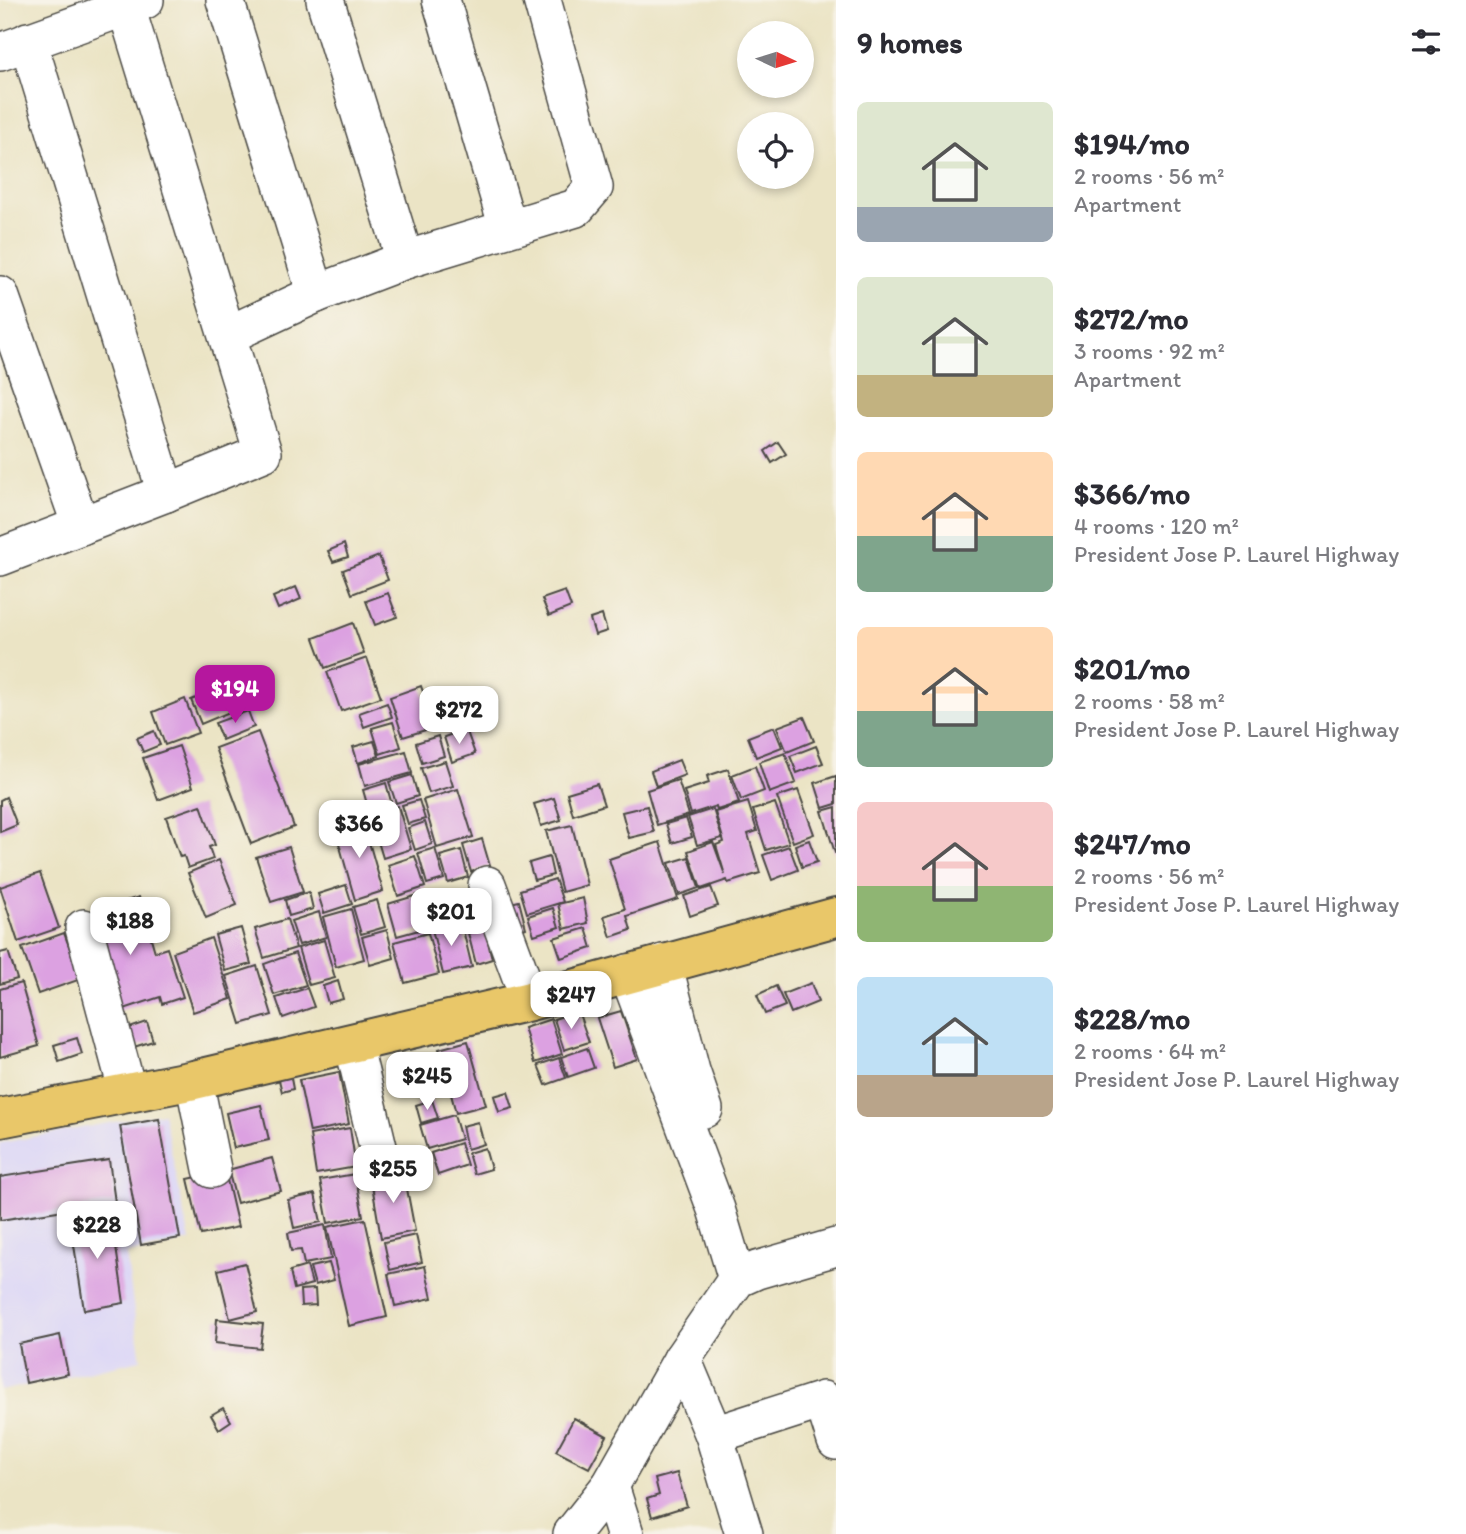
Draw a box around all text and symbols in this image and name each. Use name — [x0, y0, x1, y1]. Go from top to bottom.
north arrow — [737, 21, 814, 98]
map controls — [737, 21, 814, 189]
icon: filters — [1407, 23, 1445, 61]
text: 9 homes — [857, 24, 963, 61]
button: locate — [737, 112, 814, 189]
text: $194/mo — [1074, 125, 1190, 162]
icon: home — [913, 130, 997, 214]
text: 2 rooms · 56 m² — [1074, 162, 1225, 190]
text: Apartment — [1074, 190, 1181, 218]
text: $272/mo — [1074, 300, 1189, 337]
icon: home — [913, 305, 997, 389]
text: 3 rooms · 92 m² — [1074, 337, 1225, 365]
text: Apartment — [1074, 365, 1181, 393]
text: $366/mo — [1074, 475, 1190, 512]
icon: home — [913, 480, 997, 564]
text: 4 rooms · 120 m² — [1074, 512, 1239, 540]
text: President Jose P. Laurel Highway — [1074, 540, 1399, 568]
text: $201/mo — [1074, 650, 1190, 687]
icon: home — [913, 655, 997, 739]
pin: $194 — [194, 666, 276, 725]
text: $194 — [211, 674, 259, 702]
pin: $272 — [418, 686, 500, 746]
text: 2 rooms · 58 m² — [1074, 687, 1225, 715]
text: $272 — [435, 695, 483, 723]
text: President Jose P. Laurel Highway — [1074, 715, 1399, 743]
pin: $366 — [318, 800, 400, 860]
text: $366 — [335, 809, 383, 837]
text: $247/mo — [1074, 825, 1191, 862]
icon: home — [913, 830, 997, 914]
text: 2 rooms · 56 m² — [1074, 862, 1225, 890]
pin: $201 — [410, 888, 492, 948]
text: President Jose P. Laurel Highway — [1074, 890, 1399, 918]
text: $201 — [427, 897, 475, 925]
pin: $188 — [89, 898, 171, 957]
text: $188 — [106, 906, 154, 934]
pin: $247 — [530, 972, 612, 1031]
text: $247 — [547, 980, 596, 1008]
text: $228/mo — [1074, 1000, 1190, 1037]
icon: home — [913, 1005, 997, 1089]
text: 2 rooms · 64 m² — [1074, 1037, 1226, 1065]
pin: $245 — [386, 1052, 468, 1112]
text: $245 — [402, 1061, 452, 1089]
text: President Jose P. Laurel Highway — [1074, 1065, 1399, 1093]
pin: $255 — [352, 1146, 434, 1205]
text: $255 — [369, 1154, 417, 1182]
pin: $228 — [56, 1202, 138, 1261]
text: $228 — [73, 1210, 121, 1238]

